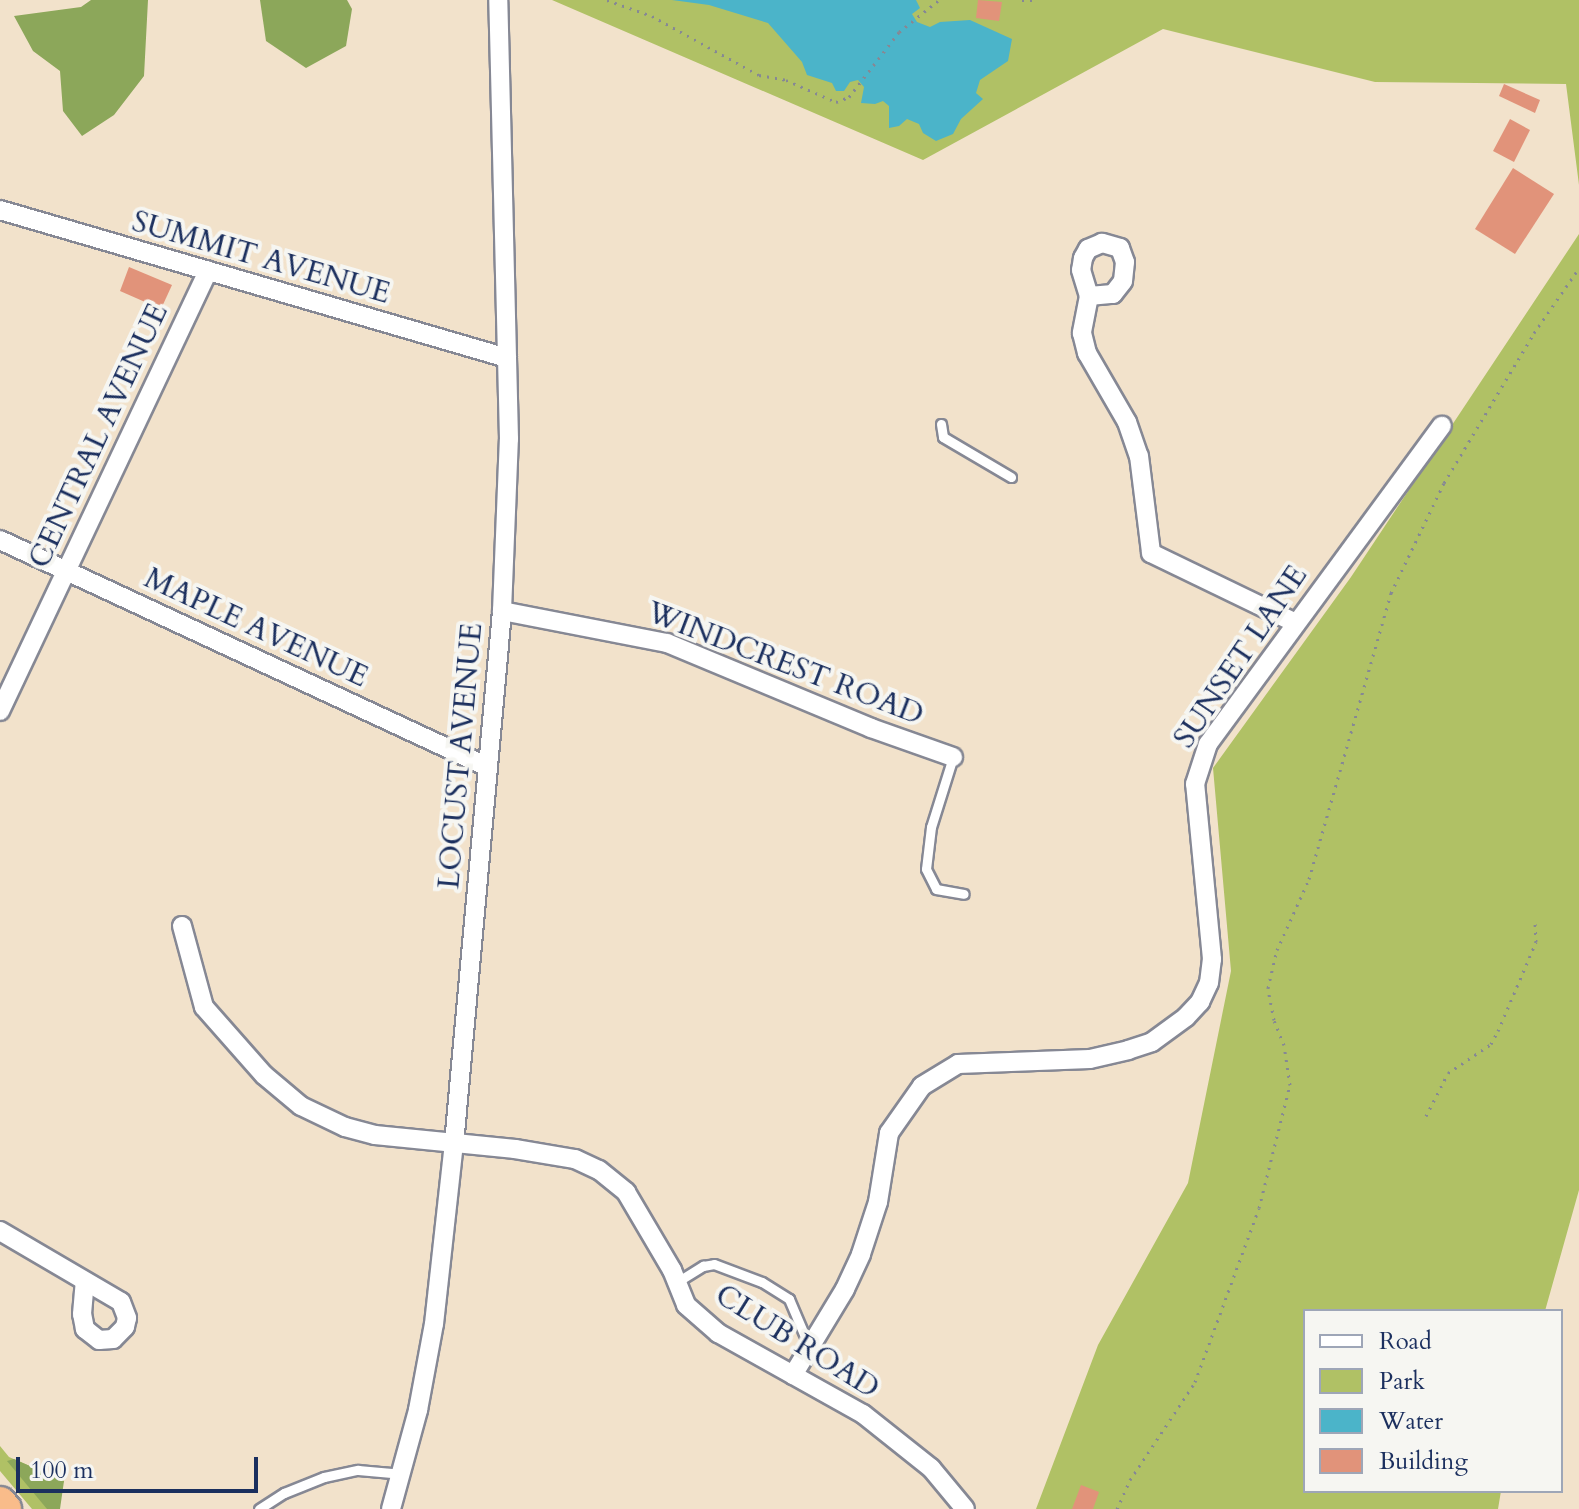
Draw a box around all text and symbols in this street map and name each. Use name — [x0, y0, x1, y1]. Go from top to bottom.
street label: SUMMIT AVENUE — [128, 204, 394, 312]
street label: CENTRAL AVENUE — [22, 298, 176, 574]
street label: SUNSET LANE — [1167, 559, 1315, 755]
street label: MAPLE AVENUE — [138, 560, 374, 696]
street label: WINDCREST ROAD — [642, 595, 928, 733]
street label: LOCUST AVENUE — [431, 621, 491, 891]
street label: CLUB ROAD — [708, 1277, 886, 1407]
legend — [1303, 1309, 1563, 1493]
text: Road — [1379, 1325, 1432, 1358]
text: Park — [1379, 1365, 1425, 1398]
text: Water — [1379, 1405, 1443, 1438]
scale bar — [20, 1441, 262, 1491]
text: Building — [1379, 1445, 1468, 1478]
text: 100 m — [30, 1454, 94, 1487]

